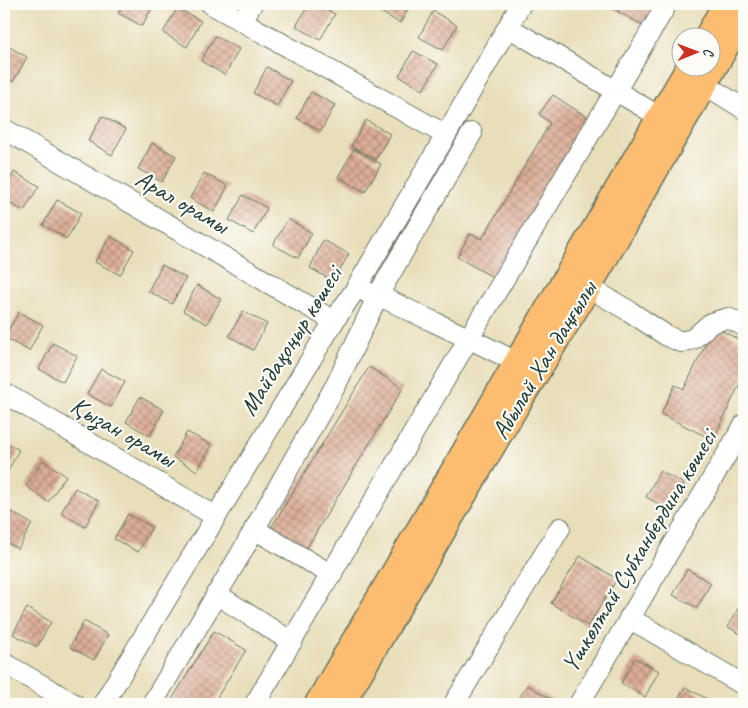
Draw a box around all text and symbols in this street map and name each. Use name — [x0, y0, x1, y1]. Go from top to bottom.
north arrow — [670, 28, 720, 78]
text: С — [700, 48, 717, 57]
street label: Арал орамы — [130, 163, 236, 242]
street label: Майдақоңыр көшесі — [232, 258, 351, 421]
street label: Абылай Хан даңғылы — [484, 274, 605, 445]
street label: Қызан орамы — [64, 389, 183, 477]
street label: Үшкөлтай Субханбердина көшесі — [554, 421, 726, 678]

